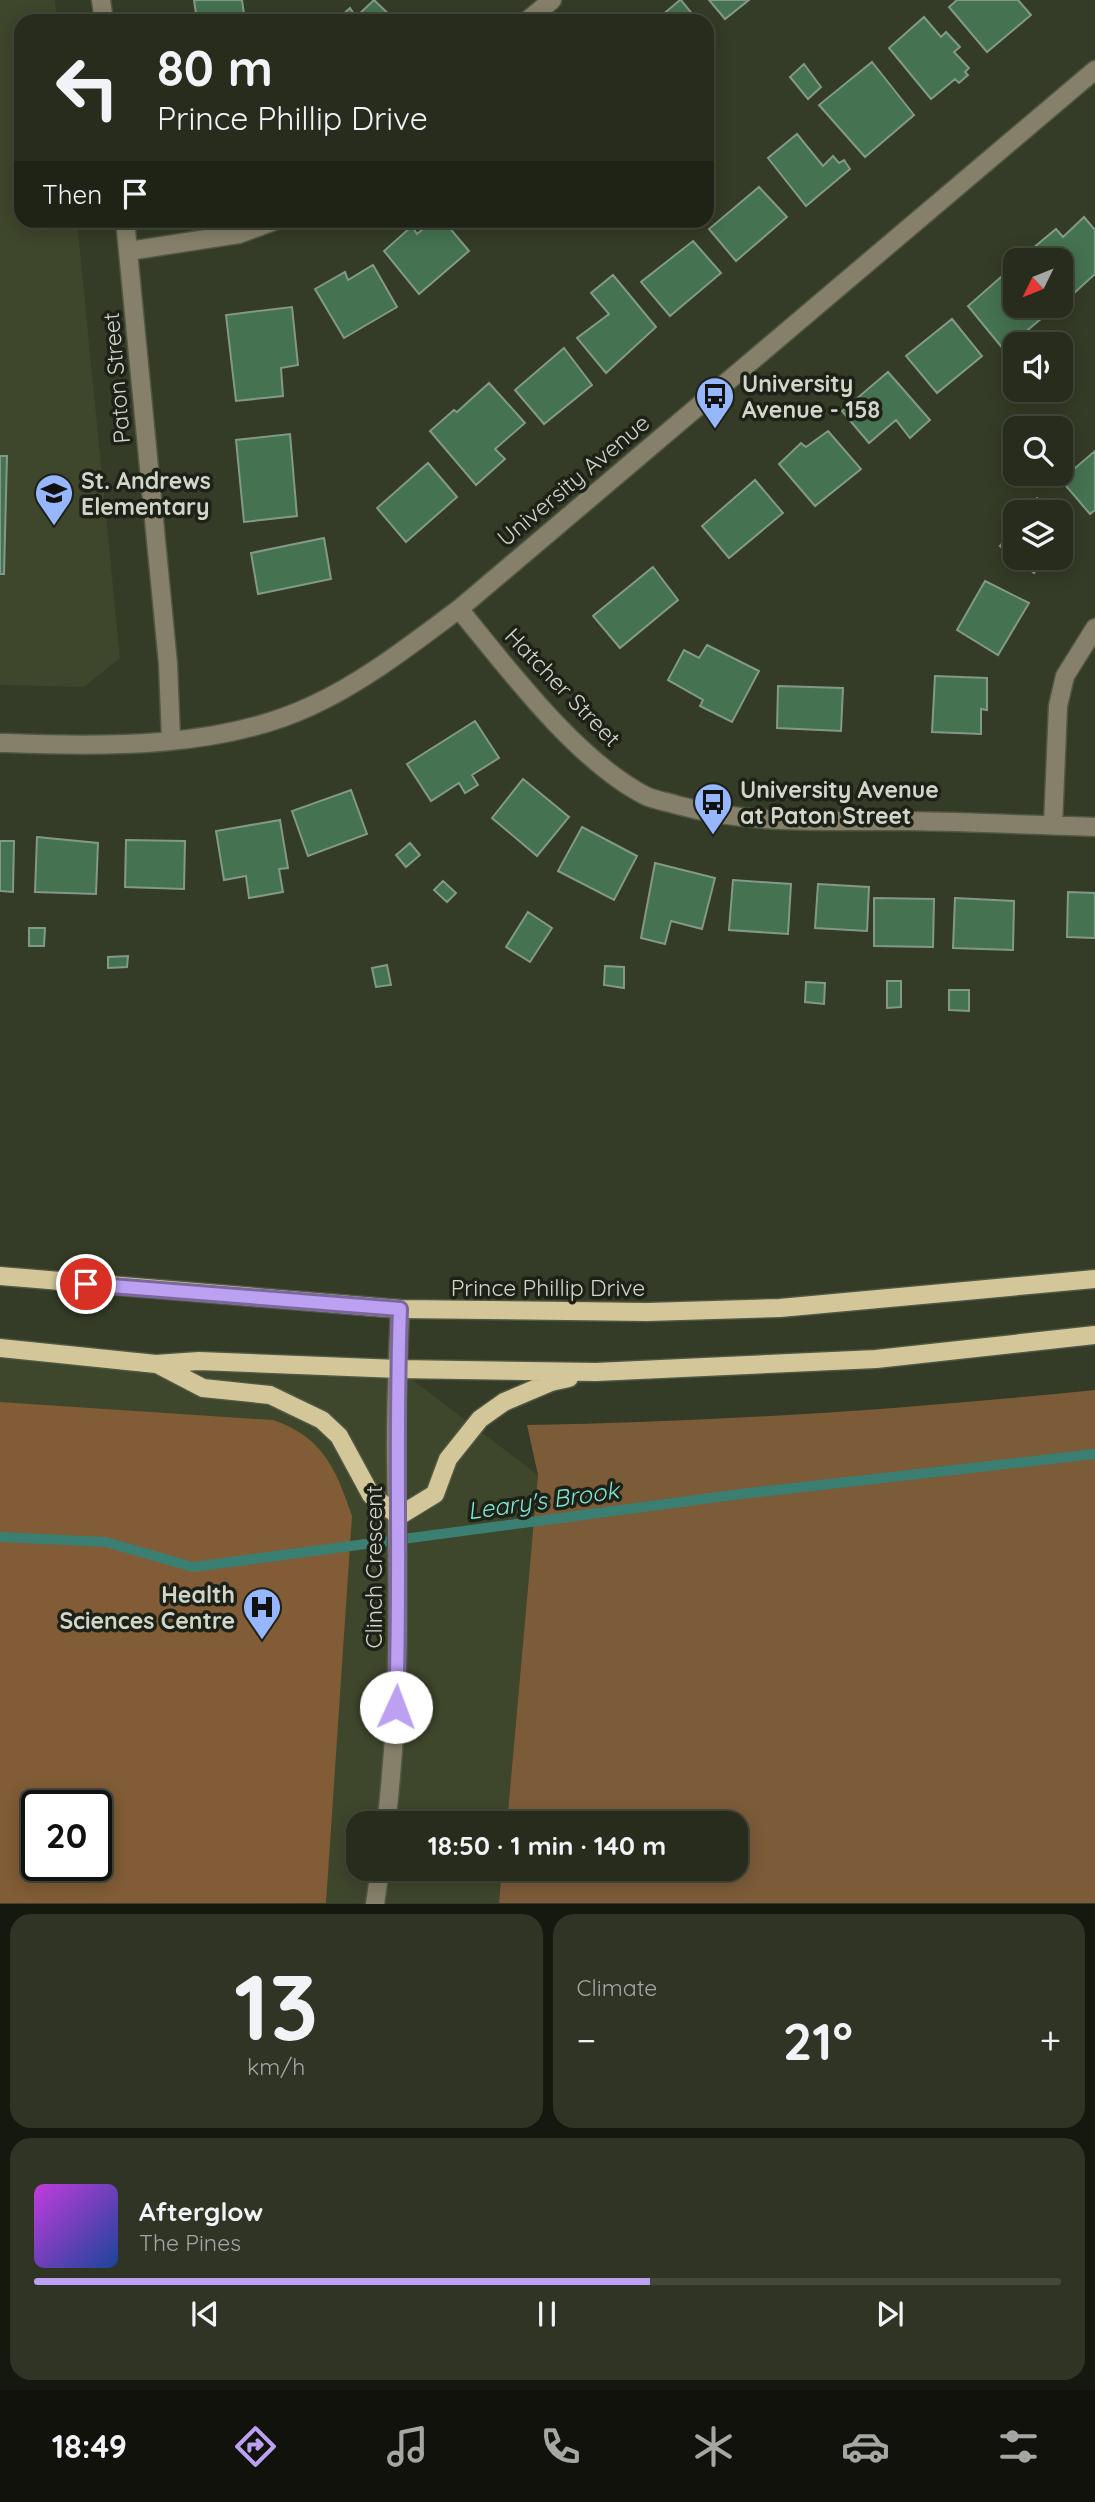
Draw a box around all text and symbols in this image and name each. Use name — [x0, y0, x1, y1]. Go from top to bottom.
text: 80 m — [157, 37, 273, 98]
icon: left — [42, 42, 133, 133]
text: Prince Phillip Drive — [157, 98, 428, 138]
icon: arrive — [116, 175, 154, 213]
text: Then — [42, 178, 102, 211]
north arrow — [1003, 248, 1073, 318]
map controls — [1003, 248, 1073, 570]
street label: Paton Street — [96, 311, 136, 445]
button: sound — [1003, 332, 1073, 402]
place label: University Avenue - 158 — [742, 369, 880, 424]
bus stop icon: University Avenue - 158 — [694, 375, 736, 430]
street label: University Avenue — [491, 408, 655, 552]
button: search — [1003, 416, 1073, 486]
place label: St. Andrews Elementary — [81, 466, 211, 521]
school or university icon: St. Andrews Elementary — [33, 472, 75, 527]
button: layers — [1003, 500, 1073, 570]
street label: Hatcher Street — [499, 621, 627, 753]
place label: University Avenue at Paton Street — [740, 775, 939, 830]
bus stop icon: University Avenue at Paton Street — [692, 781, 734, 836]
pin — [56, 1254, 116, 1314]
icon: arrive — [67, 1265, 105, 1303]
street label: Prince Phillip Drive — [451, 1273, 645, 1302]
water label: Leary's Brook — [465, 1474, 623, 1525]
street label: Clinch Crescent — [359, 1485, 388, 1648]
place label: Health Sciences Centre — [59, 1580, 235, 1635]
hospital icon: Health Sciences Centre — [241, 1586, 283, 1641]
position arrow — [359, 1670, 433, 1744]
speed limit sign: 20 — [21, 1790, 112, 1881]
text: 18:50 · 1 min · 140 m — [428, 1829, 666, 1862]
text: 13 — [234, 1949, 318, 2063]
text: Climate — [577, 1973, 657, 2002]
text: 21° — [783, 2008, 853, 2073]
text: − — [577, 2016, 596, 2064]
text: + — [1040, 2016, 1061, 2064]
text: km/h — [247, 2052, 305, 2081]
text: Afterglow — [139, 2195, 263, 2228]
text: The Pines — [139, 2228, 241, 2257]
icon: previous — [186, 2295, 224, 2333]
icon: pause — [528, 2295, 566, 2333]
icon: next — [871, 2295, 909, 2333]
icon: directions — [231, 2422, 280, 2471]
icon: music — [383, 2422, 432, 2471]
icon: phone — [536, 2422, 585, 2471]
icon: climate — [689, 2422, 738, 2471]
icon: car — [841, 2422, 890, 2471]
icon: filters — [994, 2422, 1043, 2471]
text: 18:49 — [52, 2426, 127, 2466]

